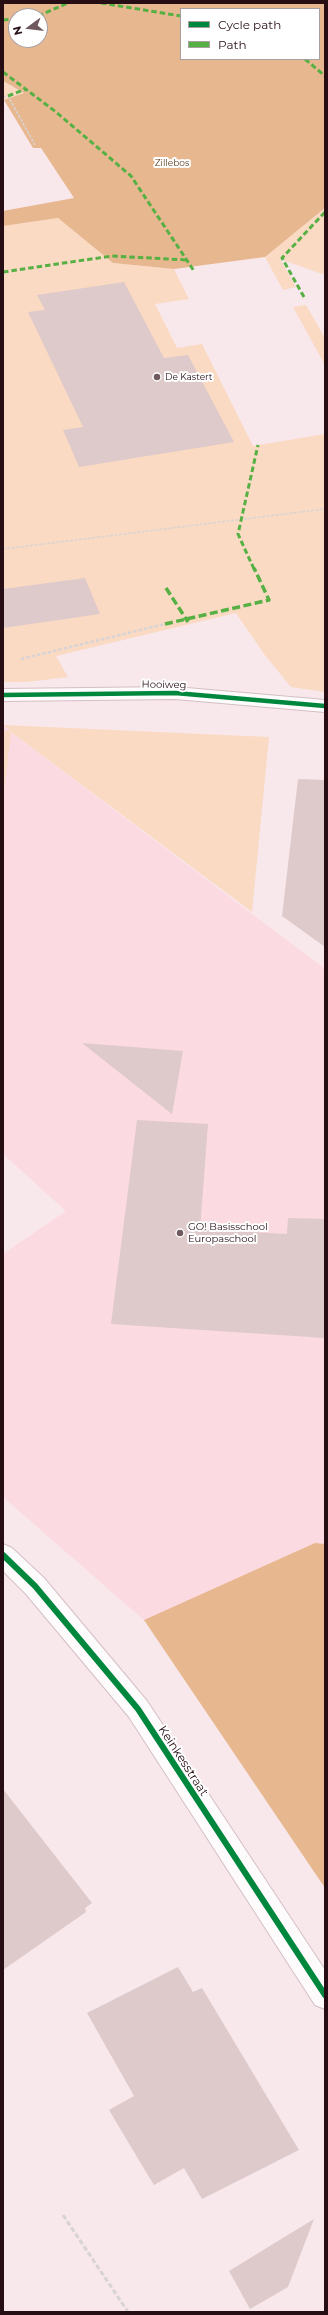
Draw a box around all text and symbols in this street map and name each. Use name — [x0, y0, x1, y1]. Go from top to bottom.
north arrow — [8, 8, 48, 48]
legend — [180, 8, 320, 60]
text: Cycle path — [218, 17, 281, 32]
text: N — [9, 25, 25, 37]
text: Path — [218, 37, 247, 52]
park label: Zillebos — [155, 158, 189, 168]
marker: De Kastert — [152, 372, 162, 382]
place label: De Kastert — [165, 372, 213, 382]
street label: Hooiweg — [141, 679, 187, 691]
place label: GO! Basisschool Europaschool — [188, 1221, 268, 1244]
marker: GO! Basisschool Europaschool — [175, 1228, 185, 1238]
street label: Keinkesstraat — [155, 1723, 211, 1799]

